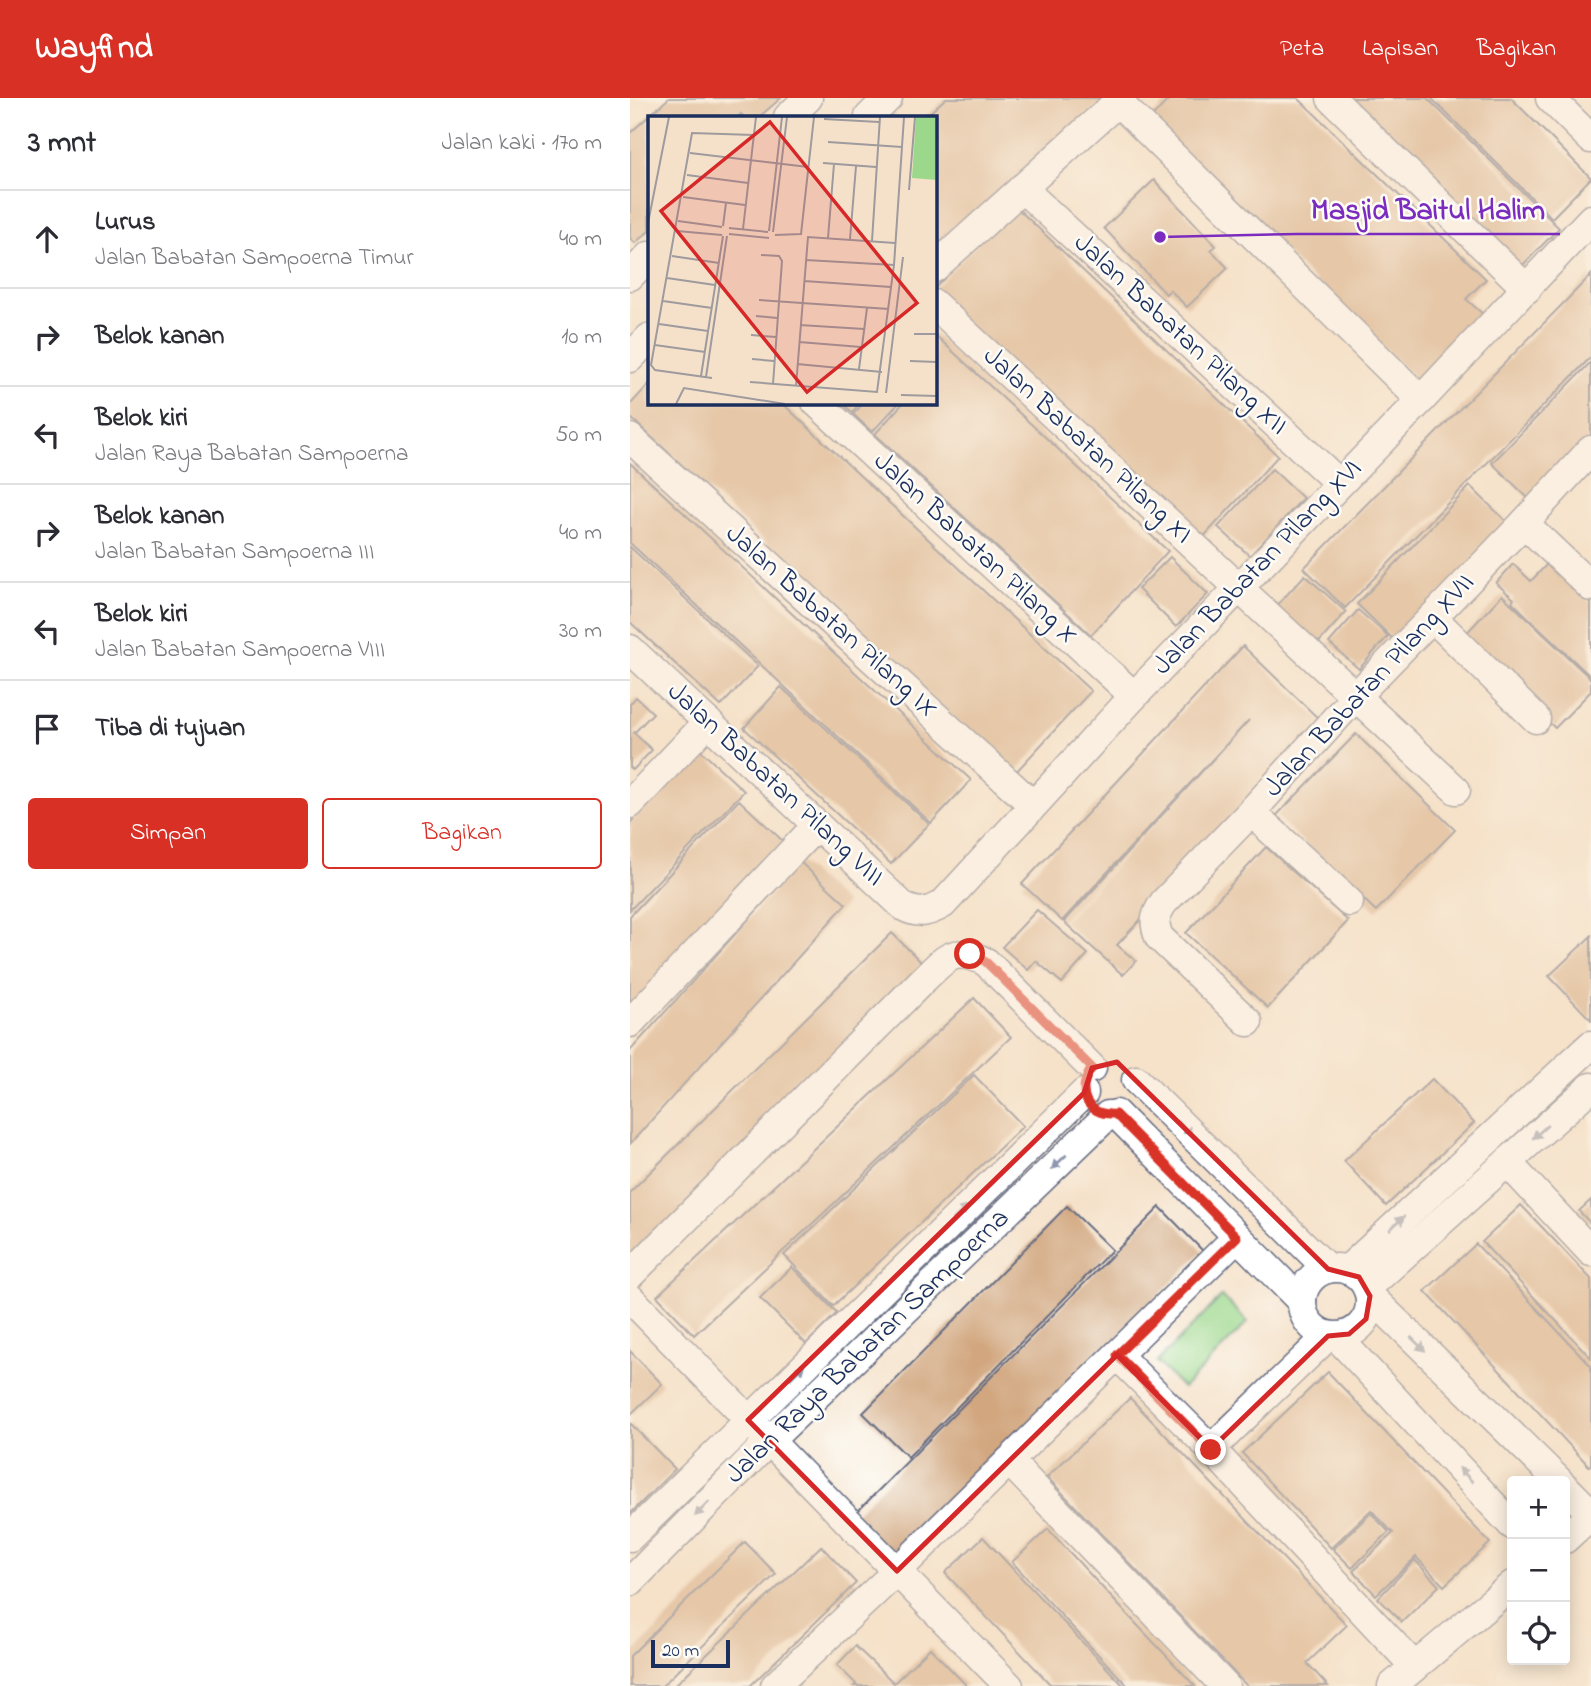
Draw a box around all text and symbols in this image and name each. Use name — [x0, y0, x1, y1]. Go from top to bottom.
text: Wayfind — [35, 25, 153, 73]
text: Peta — [1280, 32, 1324, 67]
text: Lapisan — [1362, 32, 1438, 67]
text: Bagikan — [1476, 32, 1556, 67]
inset map — [648, 116, 936, 404]
text: 3 mnt — [28, 122, 96, 166]
text: Jalan kaki · 170 m — [442, 127, 602, 160]
callout: Masjid Baitul Halim — [1297, 183, 1560, 234]
text: Masjid Baitul Halim — [1311, 190, 1545, 234]
text: Lurus — [95, 204, 156, 242]
icon: ahead — [28, 220, 66, 258]
text: 40 m — [559, 223, 602, 256]
street label: Jalan Babatan Pilang XII — [1063, 224, 1297, 446]
text: Jalan Babatan Sampoerna Timur — [95, 242, 414, 275]
icon: right — [28, 318, 66, 356]
text: Belok kanan — [95, 318, 224, 356]
text: 10 m — [561, 321, 602, 354]
street label: Jalan Babatan Pilang XI — [975, 340, 1199, 552]
text: Belok kiri — [95, 400, 188, 438]
icon: left — [28, 416, 66, 454]
text: 50 m — [555, 419, 602, 452]
text: Jalan Raya Babatan Sampoerna — [95, 438, 409, 471]
street label: Jalan Babatan Pilang X — [866, 445, 1084, 653]
street label: Jalan Babatan Pilang XVI — [1143, 450, 1373, 686]
text: Belok kanan — [95, 498, 224, 536]
icon: right — [28, 514, 66, 552]
street label: Jalan Babatan Pilang IX — [715, 515, 947, 729]
text: 40 m — [559, 517, 602, 550]
text: Jalan Babatan Sampoerna III — [95, 536, 374, 569]
street label: Jalan Babatan Pilang XVII — [1255, 565, 1485, 807]
text: Belok kiri — [95, 596, 188, 634]
icon: left — [28, 612, 66, 650]
text: 30 m — [559, 615, 602, 648]
text: Jalan Babatan Sampoerna VIII — [95, 634, 385, 667]
street label: Jalan Babatan Pilang VIII — [657, 673, 893, 897]
icon: arrive — [28, 710, 66, 748]
text: Tiba di tujuan — [95, 710, 245, 748]
button: Simpan — [28, 798, 308, 869]
button: Bagikan — [322, 798, 602, 869]
route start — [954, 938, 985, 969]
one-way arrow — [1176, 1119, 1192, 1136]
one-way arrow — [1531, 1124, 1549, 1140]
one-way arrow — [1050, 1154, 1067, 1171]
street label: Jalan Raya Babatan Sampoerna — [716, 1200, 1020, 1494]
one-way arrow — [951, 1206, 968, 1222]
one-way arrow — [1388, 1216, 1405, 1232]
one-way arrow — [1410, 1335, 1427, 1352]
one-way arrow — [788, 1365, 805, 1381]
route end — [1195, 1434, 1226, 1465]
one-way arrow — [1458, 1467, 1474, 1484]
map controls — [1507, 1476, 1570, 1665]
button: + — [1507, 1476, 1570, 1539]
one-way arrow — [694, 1500, 711, 1517]
button: − — [1507, 1539, 1570, 1602]
button: locate — [1507, 1602, 1570, 1665]
scale bar — [651, 1637, 730, 1669]
text: 20 m — [662, 1638, 699, 1665]

